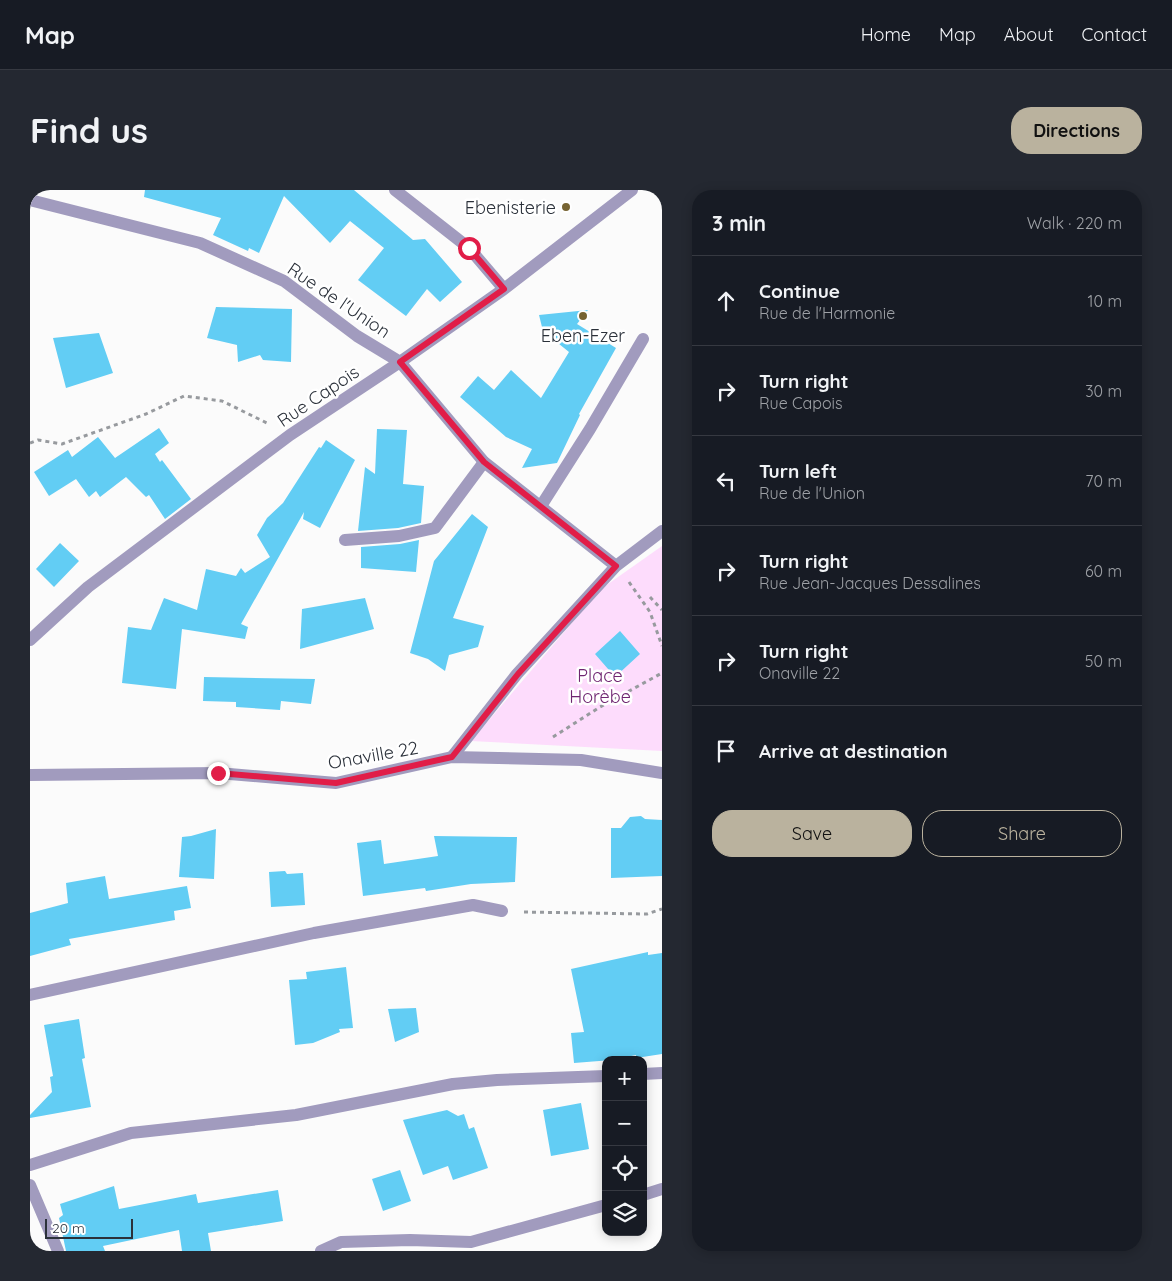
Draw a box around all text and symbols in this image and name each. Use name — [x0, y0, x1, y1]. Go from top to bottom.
text: Map — [25, 20, 75, 50]
text: Home — [861, 23, 911, 46]
text: Map — [939, 23, 976, 46]
text: About — [1004, 23, 1054, 46]
text: Contact — [1082, 23, 1147, 46]
button: Directions — [1011, 107, 1142, 154]
text: Find us — [30, 108, 148, 152]
place label: Ebenisterie — [465, 196, 556, 219]
marker: Ebenisterie — [560, 201, 572, 213]
text: 3 min — [712, 210, 766, 236]
text: Walk · 220 m — [1027, 213, 1122, 233]
route start — [458, 237, 481, 260]
street label: Rue de l'Union — [283, 257, 395, 343]
text: Continue — [759, 279, 840, 303]
icon: ahead — [712, 287, 740, 315]
text: 10 m — [1088, 291, 1122, 311]
text: Rue de l'Harmonie — [759, 303, 895, 323]
marker: Eben-Ezer — [577, 310, 589, 322]
place label: Eben-Ezer — [541, 324, 625, 347]
street label: Rue Capois — [273, 360, 363, 432]
text: Turn right — [759, 369, 848, 393]
icon: right — [712, 377, 740, 405]
text: 30 m — [1085, 381, 1122, 401]
text: Rue Capois — [759, 393, 843, 413]
text: Turn left — [759, 459, 837, 483]
icon: left — [712, 467, 740, 495]
text: 70 m — [1085, 471, 1122, 491]
text: Rue de l'Union — [759, 483, 865, 503]
text: Turn right — [759, 549, 848, 573]
icon: right — [712, 557, 740, 585]
text: 60 m — [1085, 561, 1122, 581]
text: Rue Jean-Jacques Dessalines — [759, 573, 981, 593]
text: Turn right — [759, 639, 848, 663]
icon: right — [712, 647, 740, 675]
text: 50 m — [1085, 651, 1122, 671]
text: Onaville 22 — [759, 663, 840, 683]
park label: Place Horèbe — [569, 664, 631, 708]
street label: Onaville 22 — [326, 736, 420, 774]
icon: arrive — [712, 737, 740, 765]
text: Arrive at destination — [759, 739, 948, 763]
route end — [207, 762, 230, 785]
button: Save — [712, 810, 912, 857]
button: Share — [922, 810, 1122, 857]
map controls — [602, 1056, 647, 1236]
button: + — [602, 1056, 647, 1101]
button: − — [602, 1101, 647, 1146]
button: locate — [602, 1146, 647, 1191]
button: layers — [602, 1191, 647, 1236]
scale bar — [45, 1216, 132, 1239]
text: 20 m — [52, 1219, 85, 1237]

